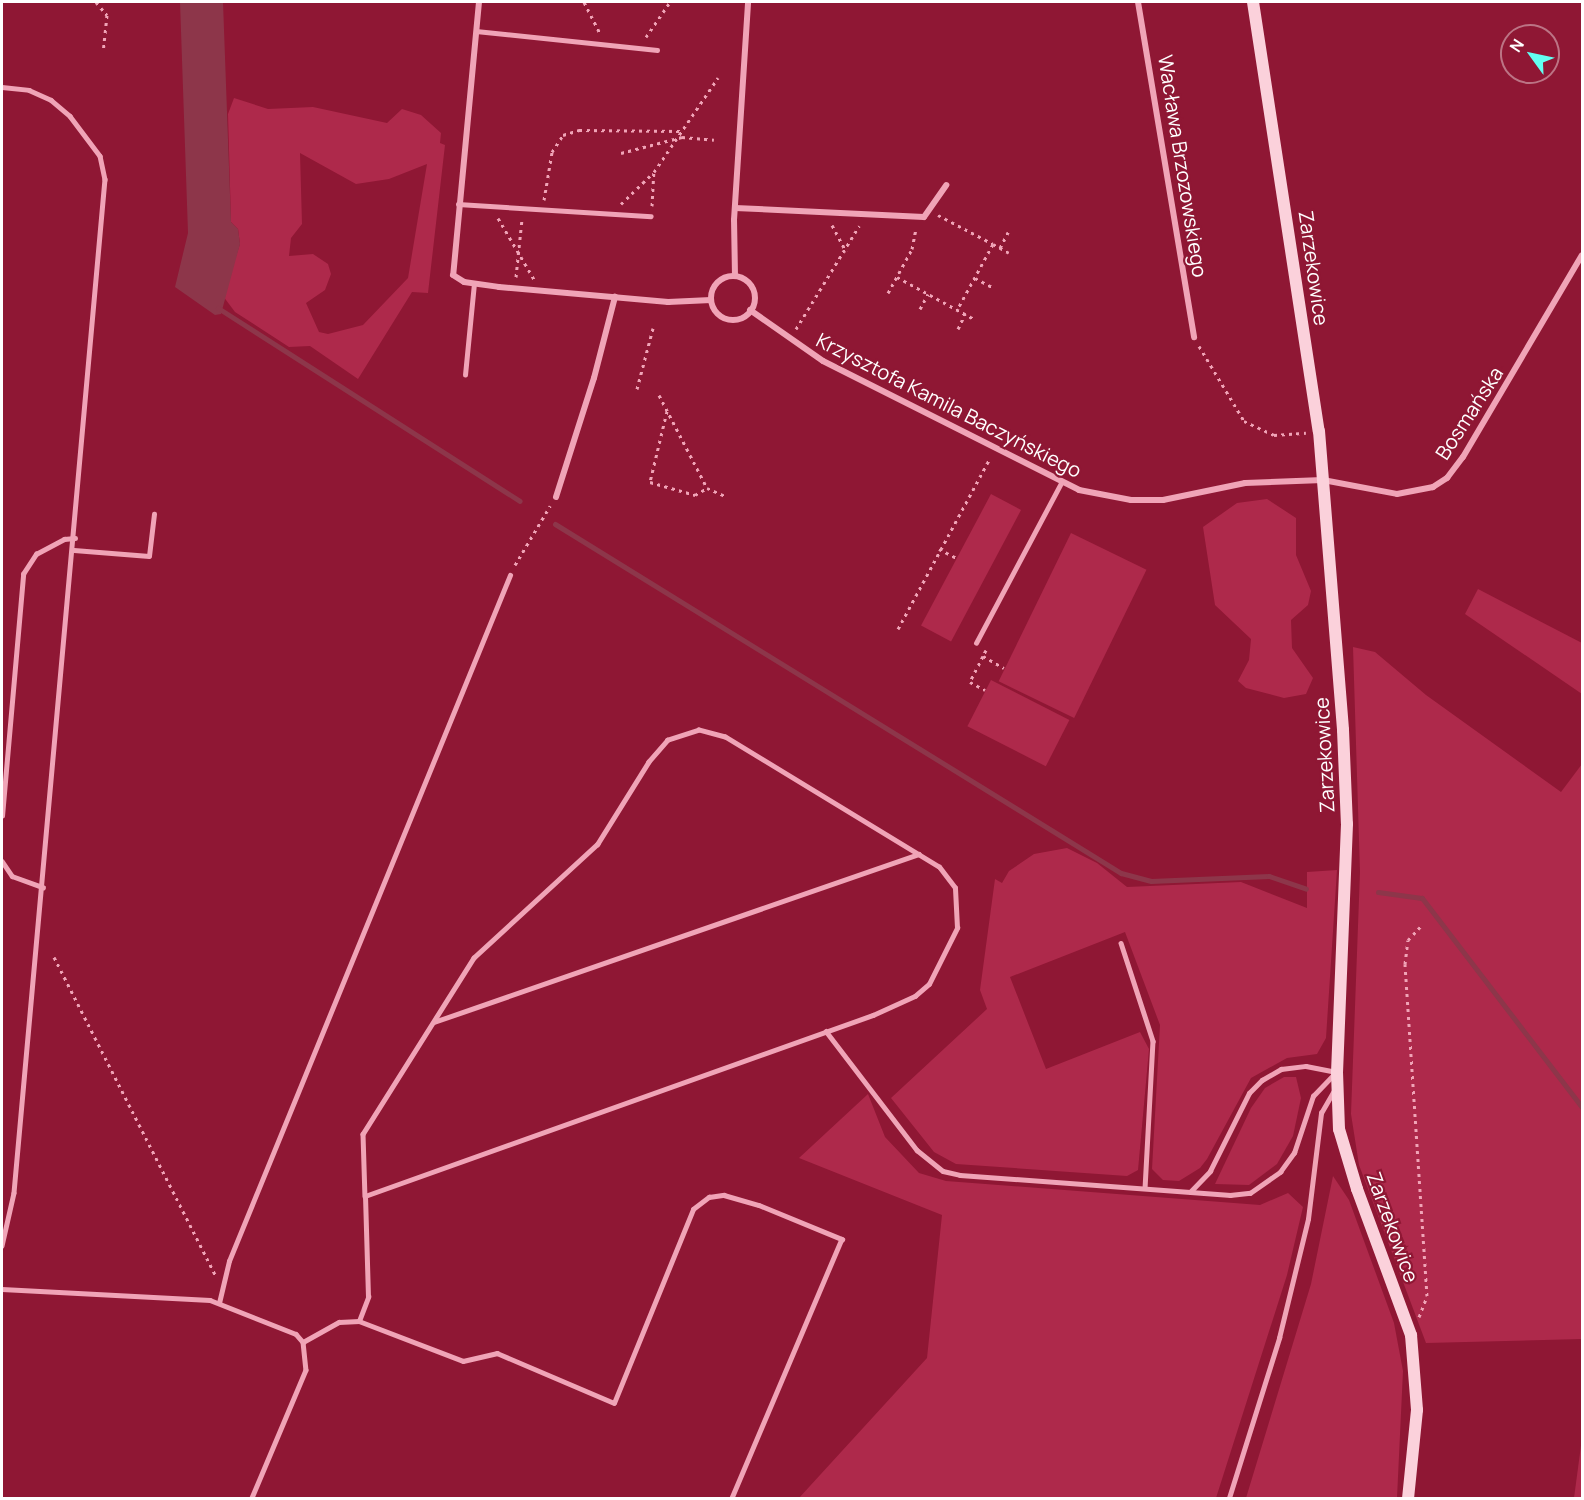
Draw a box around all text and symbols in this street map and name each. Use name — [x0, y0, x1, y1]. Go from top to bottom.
north arrow — [1500, 24, 1560, 84]
text: N — [1504, 34, 1529, 56]
street label: Wacława Brzozowskiego — [1154, 53, 1212, 279]
street label: Zarzekowice — [1294, 209, 1334, 327]
street label: Krzysztofa Kamila Baczyńskiego — [812, 328, 1086, 482]
street label: Bosmańska — [1430, 362, 1508, 464]
street label: Zarzekowice — [1309, 697, 1339, 813]
street label: Zarzekowice — [1362, 1169, 1424, 1285]

